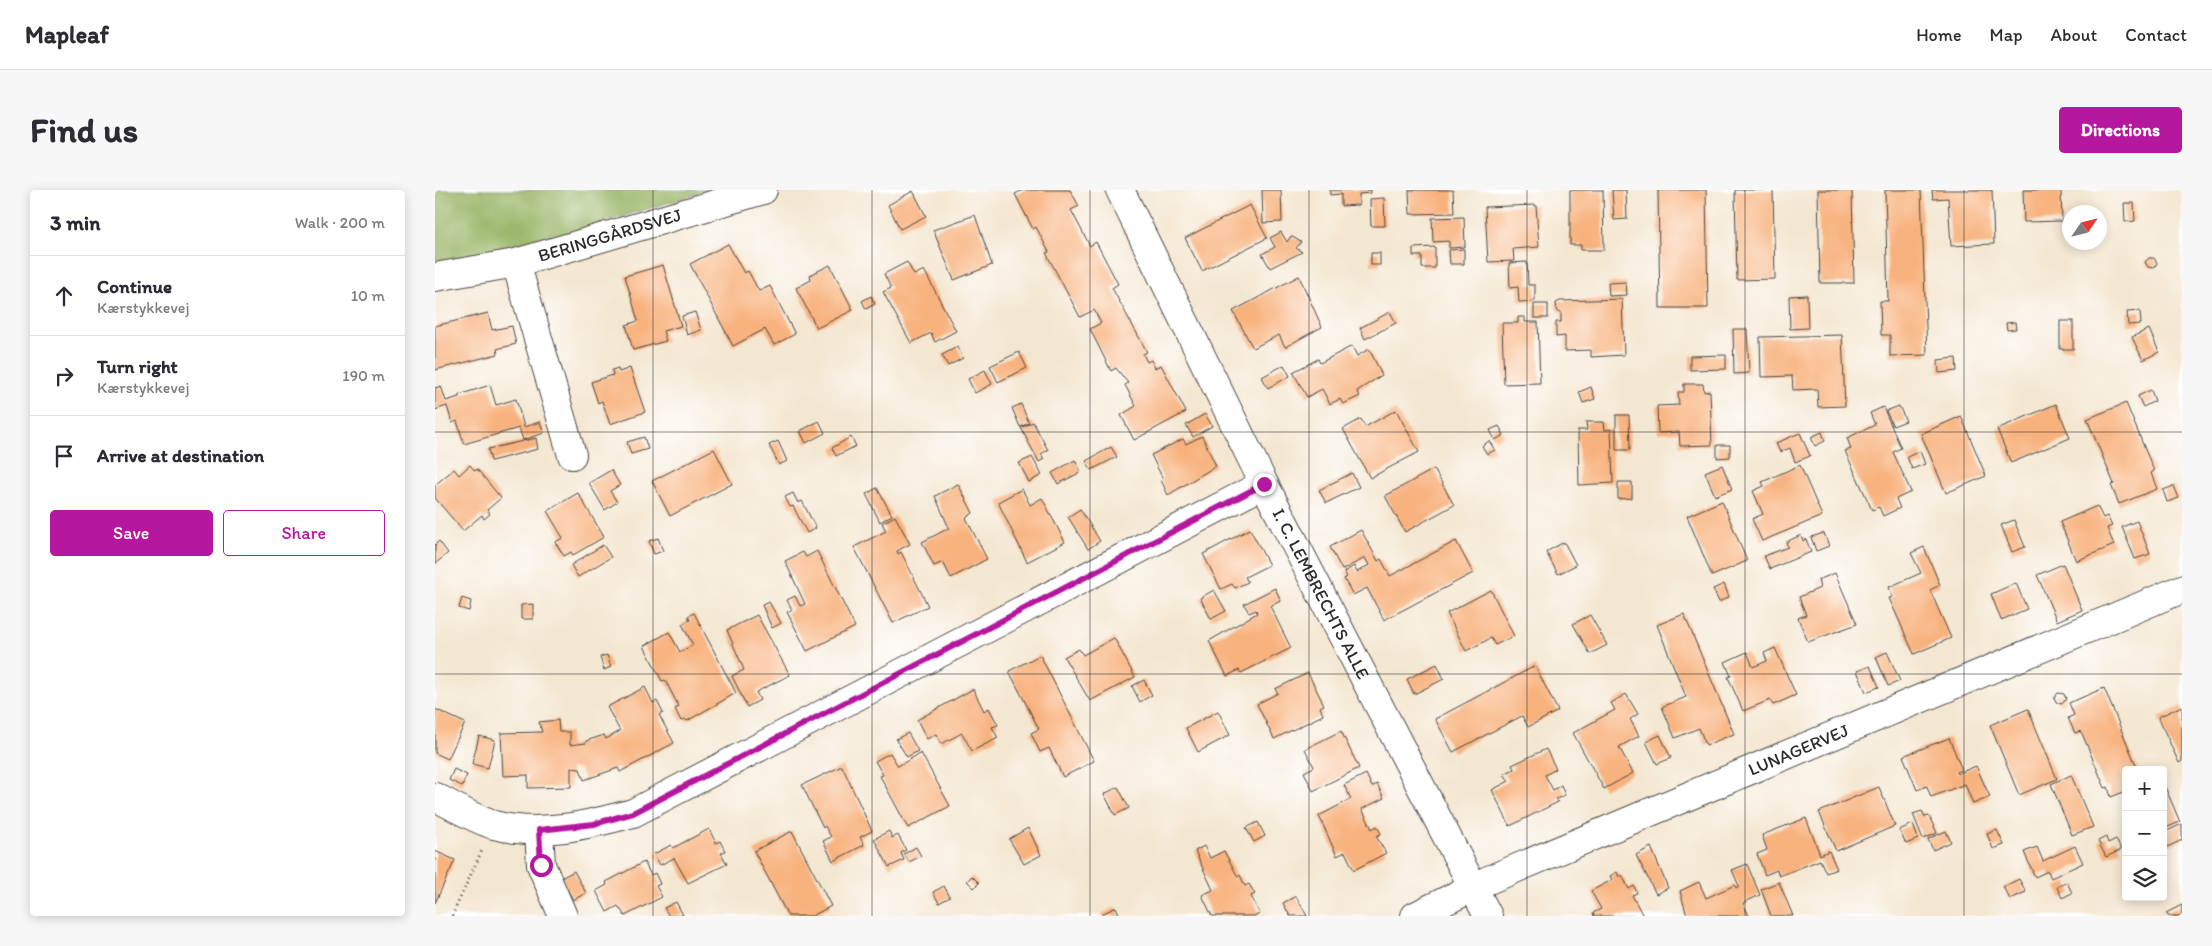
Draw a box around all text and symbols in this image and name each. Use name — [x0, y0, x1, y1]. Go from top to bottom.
text: Mapleaf — [25, 20, 109, 49]
text: Home — [1916, 24, 1962, 46]
text: Map — [1990, 24, 2023, 46]
text: About — [2051, 24, 2097, 46]
text: Contact — [2125, 24, 2187, 46]
button: Directions — [2059, 107, 2182, 153]
text: Find us — [30, 109, 138, 151]
street label: BERINGGÅRDSVEJ — [535, 204, 684, 267]
north arrow — [2062, 205, 2107, 250]
text: 3 min — [50, 210, 100, 235]
text: Walk · 200 m — [295, 213, 385, 232]
text: Continue — [97, 275, 172, 298]
icon: ahead — [50, 282, 78, 310]
text: 10 m — [351, 286, 385, 305]
text: Kærstykkevej — [97, 298, 189, 317]
text: Turn right — [97, 355, 178, 378]
icon: right — [50, 362, 78, 390]
text: 190 m — [342, 366, 385, 385]
text: Kærstykkevej — [97, 378, 189, 397]
icon: arrive — [50, 442, 78, 470]
text: Arrive at destination — [97, 444, 264, 467]
route end — [1253, 473, 1276, 496]
street label: I. C. LEMBRECHTS ALLE — [1268, 505, 1374, 683]
button: Save — [50, 510, 213, 556]
button: Share — [223, 510, 385, 556]
street label: LUNAGERVEJ — [1745, 719, 1852, 781]
map controls — [2122, 766, 2167, 901]
button: + — [2122, 766, 2167, 811]
button: − — [2122, 811, 2167, 856]
route start — [530, 854, 553, 877]
button: layers — [2122, 856, 2167, 901]

